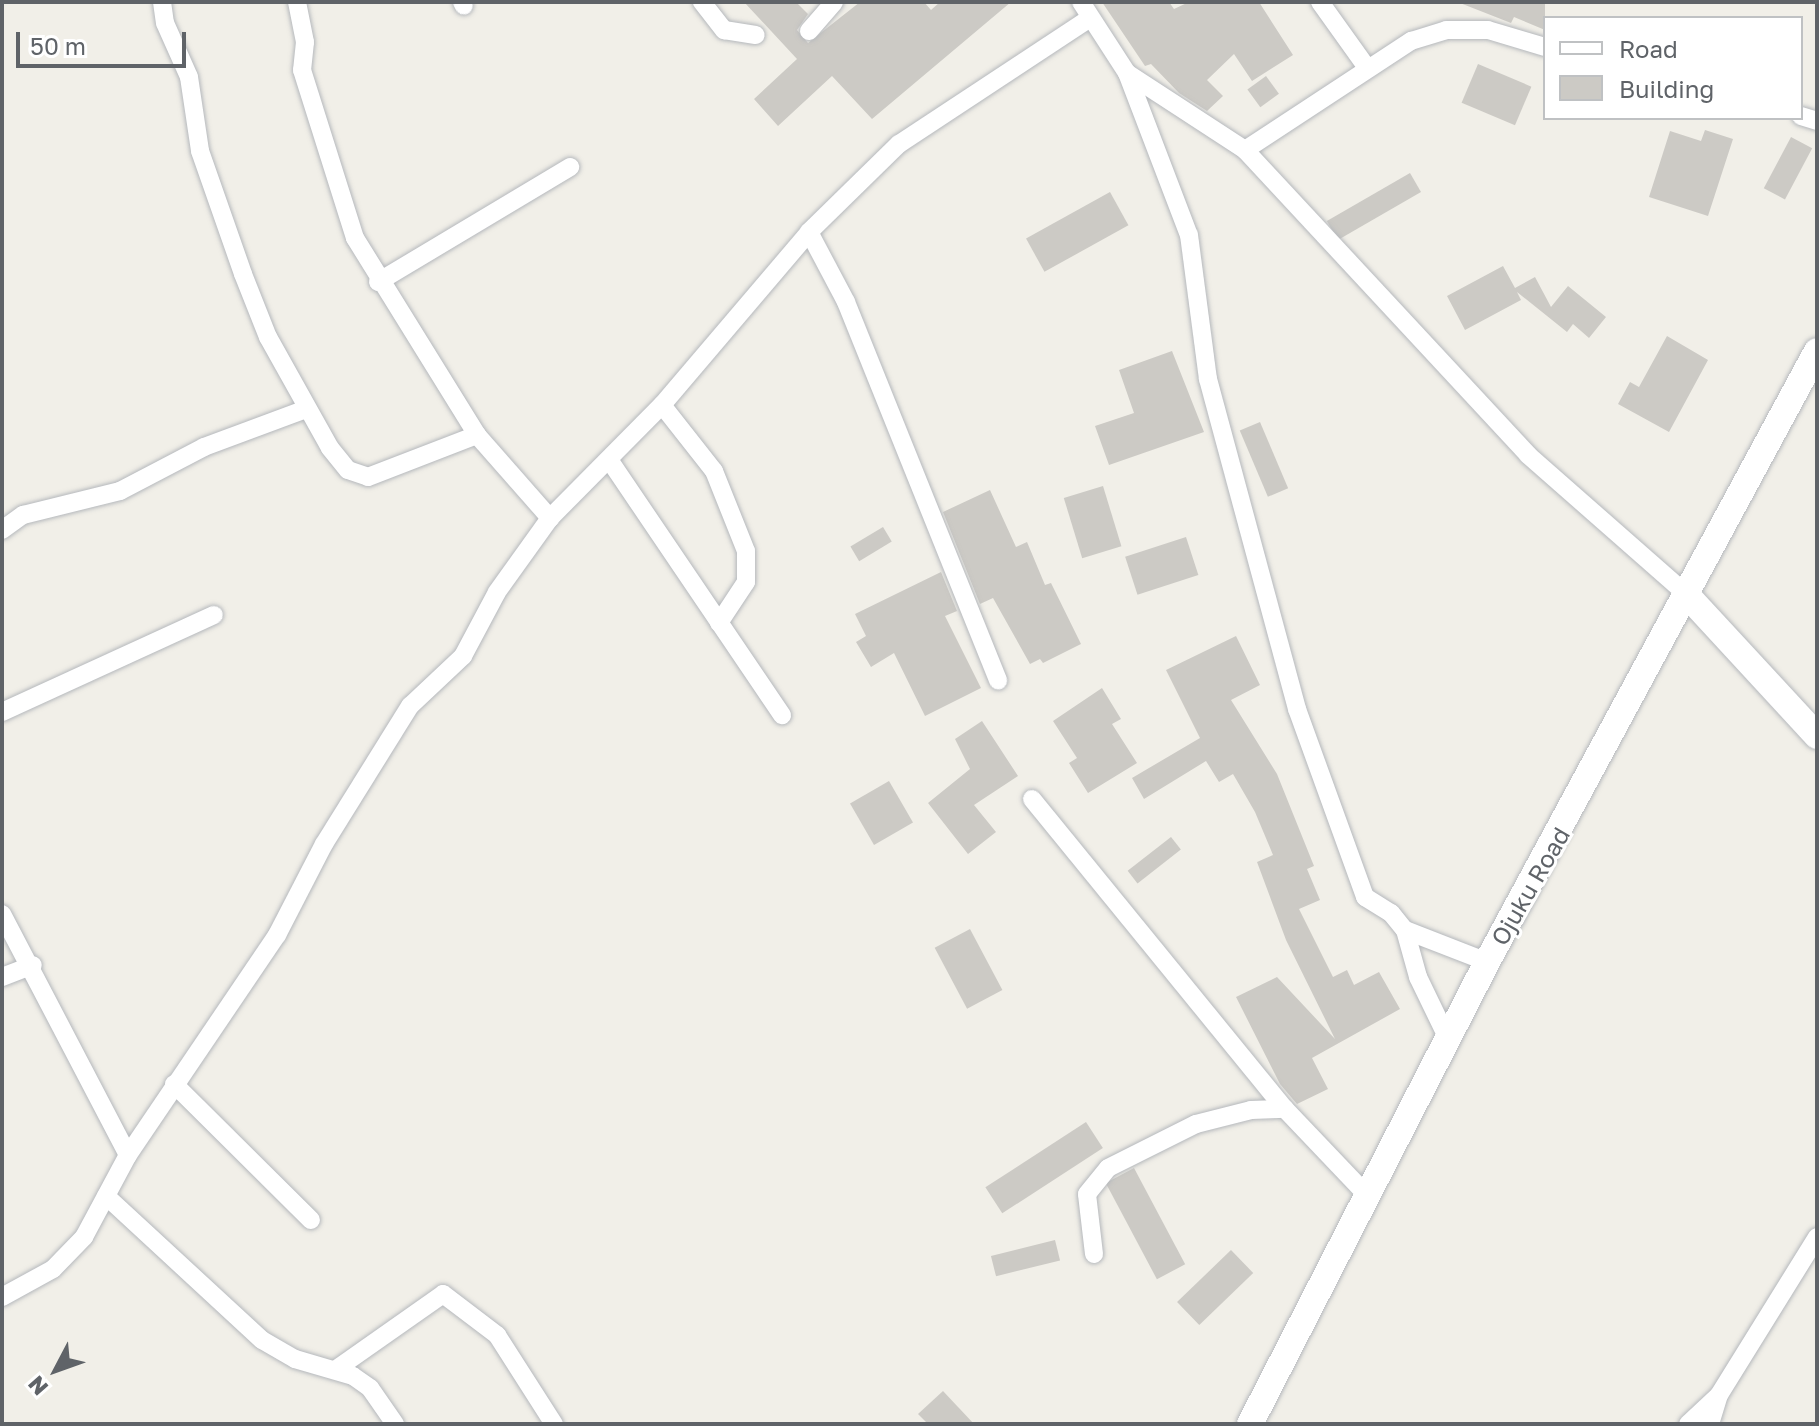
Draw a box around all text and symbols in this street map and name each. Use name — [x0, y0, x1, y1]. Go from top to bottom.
scale bar — [20, 16, 190, 66]
legend — [1543, 16, 1803, 120]
text: 50 m — [30, 31, 86, 60]
text: Road — [1619, 34, 1678, 63]
text: Building — [1619, 74, 1714, 103]
street label: Ojuku Road — [1485, 822, 1575, 950]
north arrow — [16, 1330, 96, 1410]
text: N — [22, 1371, 53, 1401]

